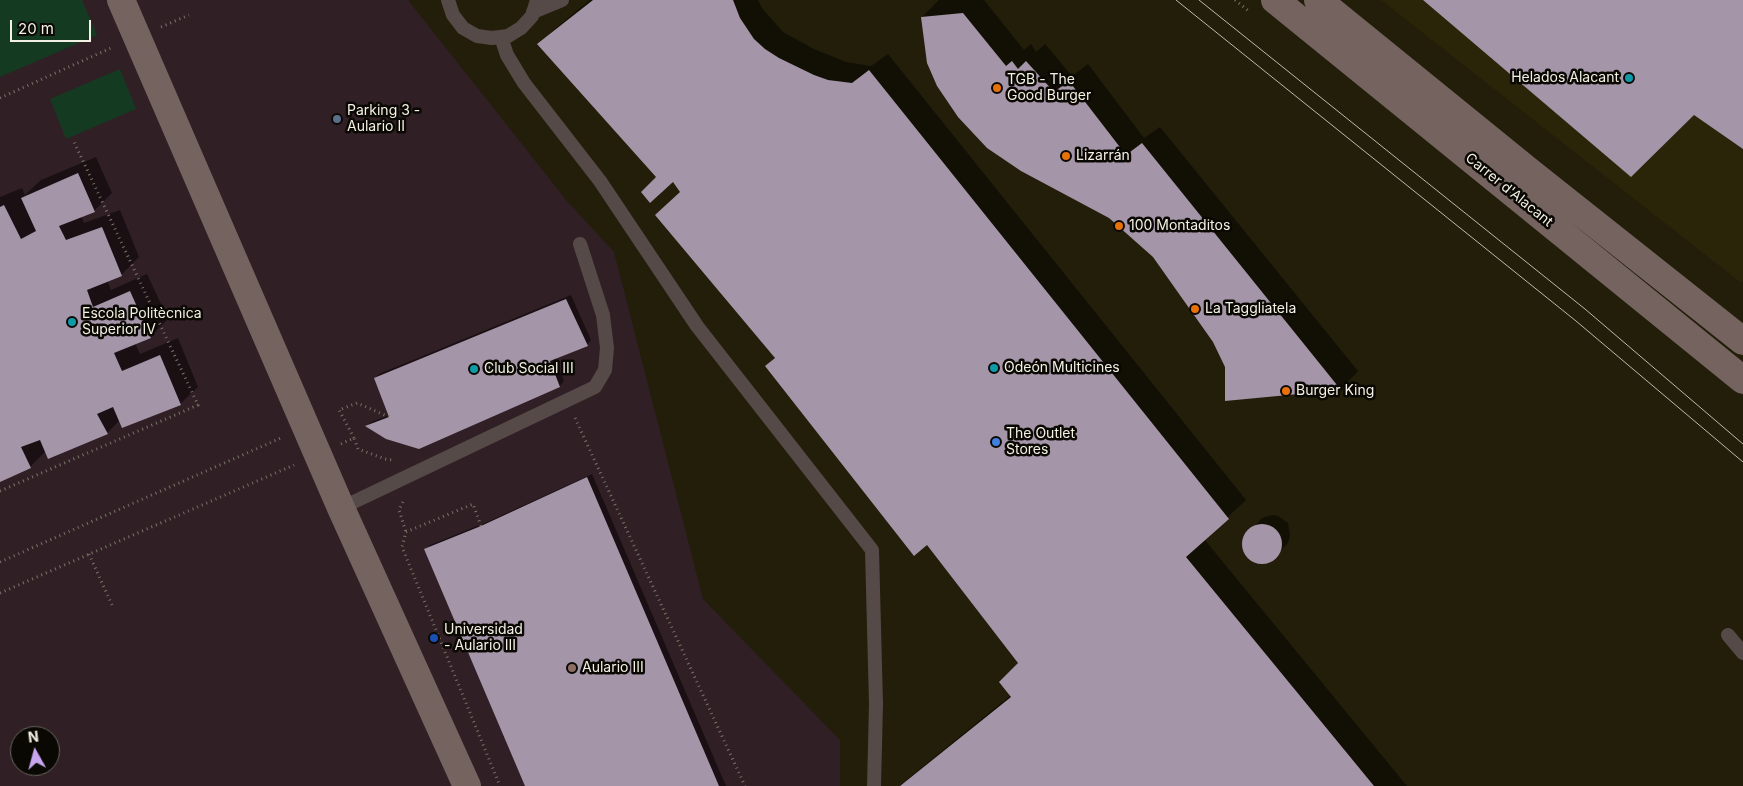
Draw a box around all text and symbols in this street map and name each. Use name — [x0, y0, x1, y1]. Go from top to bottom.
scale bar — [12, 10, 94, 42]
text: 20 m — [18, 19, 54, 38]
place label: Helados Alacant — [1511, 70, 1619, 86]
place label: TGB - The Good Burger — [1007, 72, 1091, 104]
marker: Helados Alacant — [1623, 72, 1635, 84]
marker: TGB - The Good Burger — [991, 82, 1003, 94]
place label: Parking 3 - Aulario II — [347, 103, 420, 136]
marker: Parking 3 - Aulario II — [331, 113, 343, 125]
place label: Lizarrán — [1076, 148, 1130, 164]
marker: Lizarrán — [1060, 150, 1072, 162]
street label: Carrer d'Alacant — [1462, 150, 1556, 230]
place label: 100 Montaditos — [1129, 218, 1230, 234]
marker: 100 Montaditos — [1113, 220, 1125, 232]
place label: La Taggliatela — [1205, 301, 1296, 317]
marker: La Taggliatela — [1189, 303, 1201, 315]
place label: Escola Politècnica Superior IV — [82, 306, 202, 338]
marker: Escola Politècnica Superior IV — [66, 316, 78, 328]
place label: Odeón Multicines — [1004, 360, 1120, 376]
place label: Club Social III — [484, 361, 574, 377]
marker: Odeón Multicines — [988, 362, 1000, 374]
marker: Club Social III — [468, 363, 480, 375]
place label: Burger King — [1296, 383, 1374, 399]
marker: Burger King — [1280, 385, 1292, 397]
place label: The Outlet Stores — [1006, 426, 1075, 458]
marker: The Outlet Stores — [990, 436, 1002, 448]
place label: Universidad - Aulario III — [444, 622, 523, 654]
marker: Universidad - Aulario III — [428, 632, 440, 644]
place label: Aulario III — [582, 660, 644, 676]
marker: Aulario III — [566, 662, 578, 674]
north arrow — [10, 726, 60, 776]
text: N — [27, 728, 40, 746]

